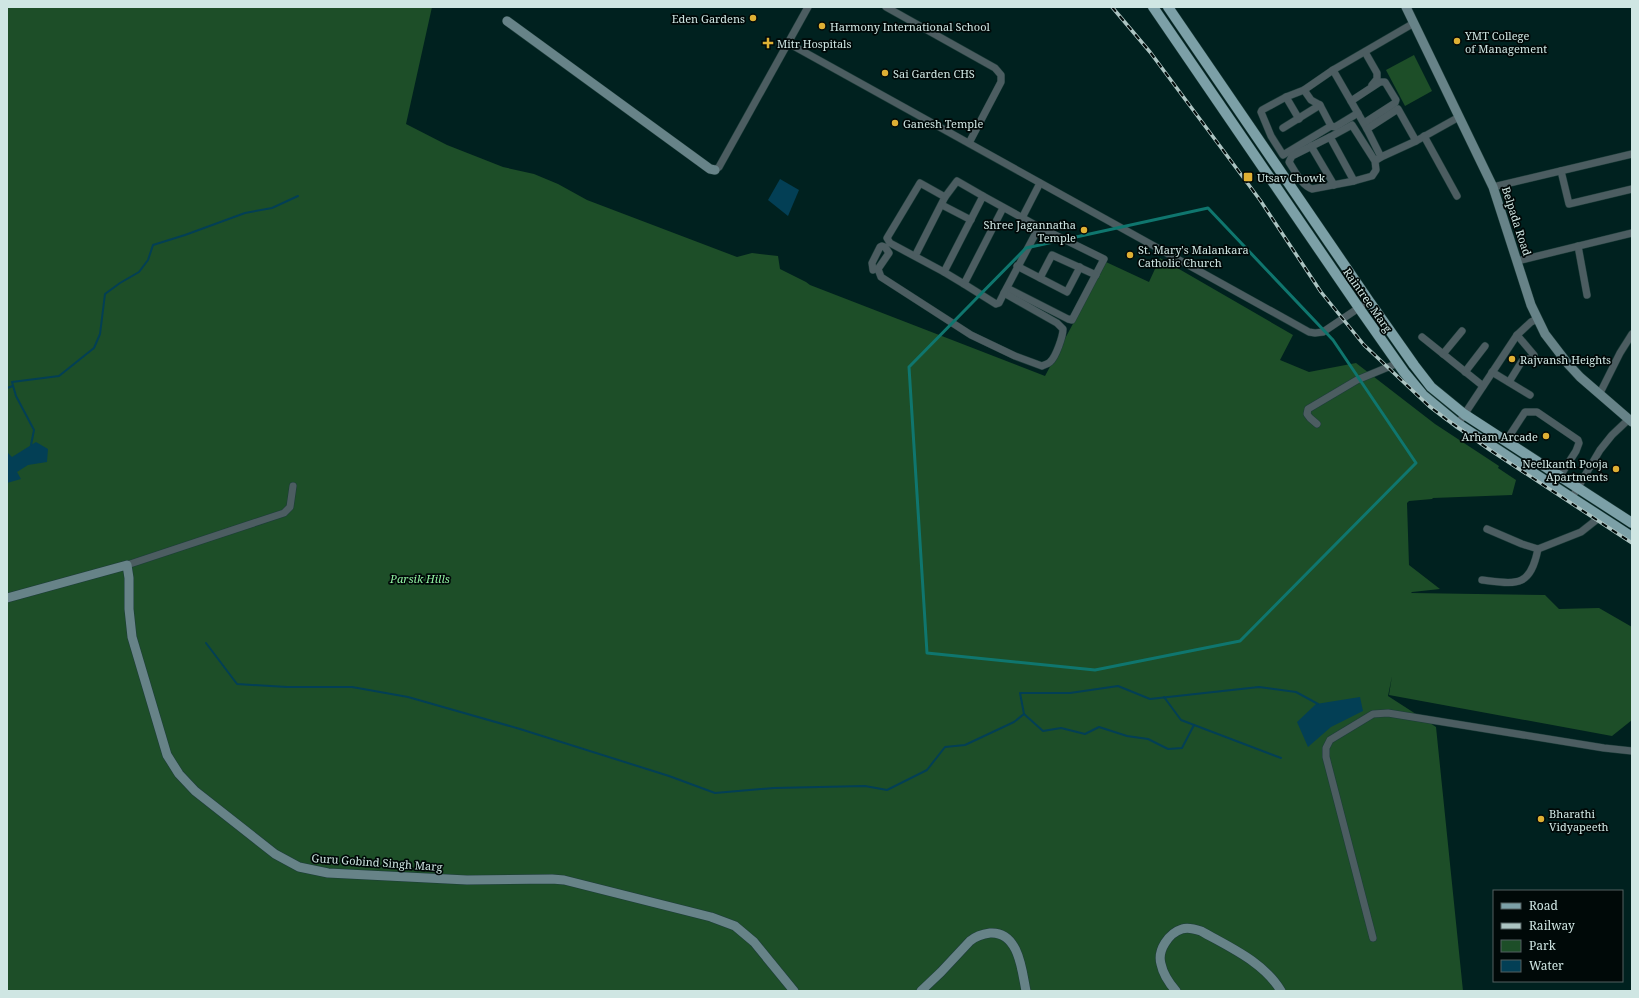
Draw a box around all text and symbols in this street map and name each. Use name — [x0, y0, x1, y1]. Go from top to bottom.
place label: Eden Gardens — [672, 11, 745, 26]
marker: Eden Gardens — [748, 13, 758, 23]
place label: Harmony International School — [830, 19, 991, 34]
marker: Harmony International School — [817, 21, 827, 31]
place label: YMT College of Management — [1464, 28, 1547, 56]
place label: Mitr Hospitals — [777, 36, 852, 51]
marker: YMT College of Management — [1452, 36, 1462, 46]
marker: Mitr Hospitals — [762, 37, 774, 49]
place label: Sai Garden CHS — [893, 66, 975, 81]
marker: Sai Garden CHS — [880, 68, 890, 78]
place label: Ganesh Temple — [903, 116, 983, 131]
marker: Ganesh Temple — [890, 118, 900, 128]
place label: Utsav Chowk — [1257, 170, 1326, 185]
marker: Utsav Chowk — [1242, 171, 1254, 183]
street label: Belpada Road — [1499, 185, 1535, 258]
place label: Shree Jagannatha Temple — [984, 217, 1076, 245]
marker: Shree Jagannatha Temple — [1079, 225, 1089, 235]
place label: St. Mary's Malankara Catholic Church — [1138, 242, 1249, 270]
marker: St. Mary's Malankara Catholic Church — [1125, 250, 1135, 260]
street label: Raintree Marg — [1340, 265, 1396, 335]
place label: Rajvansh Heights — [1520, 352, 1611, 367]
marker: Rajvansh Heights — [1507, 354, 1517, 364]
place label: Arham Arcade — [1461, 429, 1538, 444]
marker: Arham Arcade — [1541, 431, 1551, 441]
place label: Neelkanth Pooja Apartments — [1522, 456, 1608, 484]
marker: Neelkanth Pooja Apartments — [1611, 464, 1621, 474]
park label: Parsik Hills — [389, 571, 450, 586]
place label: Bharathi Vidyapeeth — [1549, 806, 1609, 834]
marker: Bharathi Vidyapeeth — [1536, 814, 1546, 824]
street label: Guru Gobind Singh Marg — [311, 850, 443, 874]
legend — [1493, 890, 1623, 982]
text: Road — [1529, 897, 1559, 914]
text: Railway — [1529, 917, 1575, 934]
text: Park — [1529, 937, 1557, 954]
text: Water — [1529, 957, 1564, 974]

